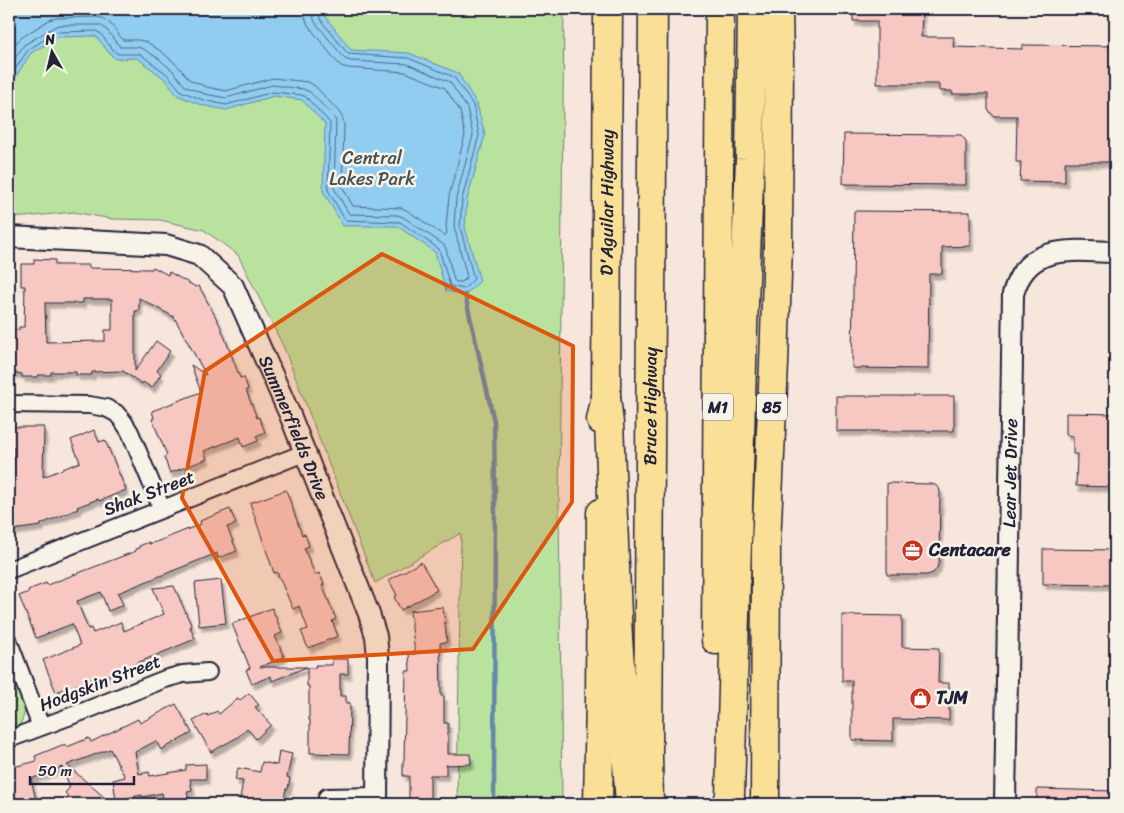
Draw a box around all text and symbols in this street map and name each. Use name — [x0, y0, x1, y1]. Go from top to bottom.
text: N — [43, 27, 57, 53]
north arrow — [28, 28, 78, 78]
street label: D'Aguilar Highway — [591, 129, 623, 276]
park label: Central Lakes Park — [329, 142, 415, 195]
street label: Bruce Highway — [634, 346, 667, 465]
street label: Summerfields Drive — [249, 350, 338, 505]
road number: M1 — [703, 394, 733, 421]
road number: 85 — [757, 394, 787, 421]
street label: Lear Jet Drive — [993, 418, 1027, 528]
street label: Shak Street — [99, 461, 200, 525]
place label: Centacare — [928, 534, 1011, 566]
office icon: Centacare — [901, 538, 925, 562]
street label: Hodgskin Street — [34, 645, 166, 721]
place label: TJM — [936, 682, 968, 714]
shop icon: TJM — [908, 686, 932, 710]
scale bar — [30, 753, 134, 785]
text: 50 m — [38, 758, 73, 784]

